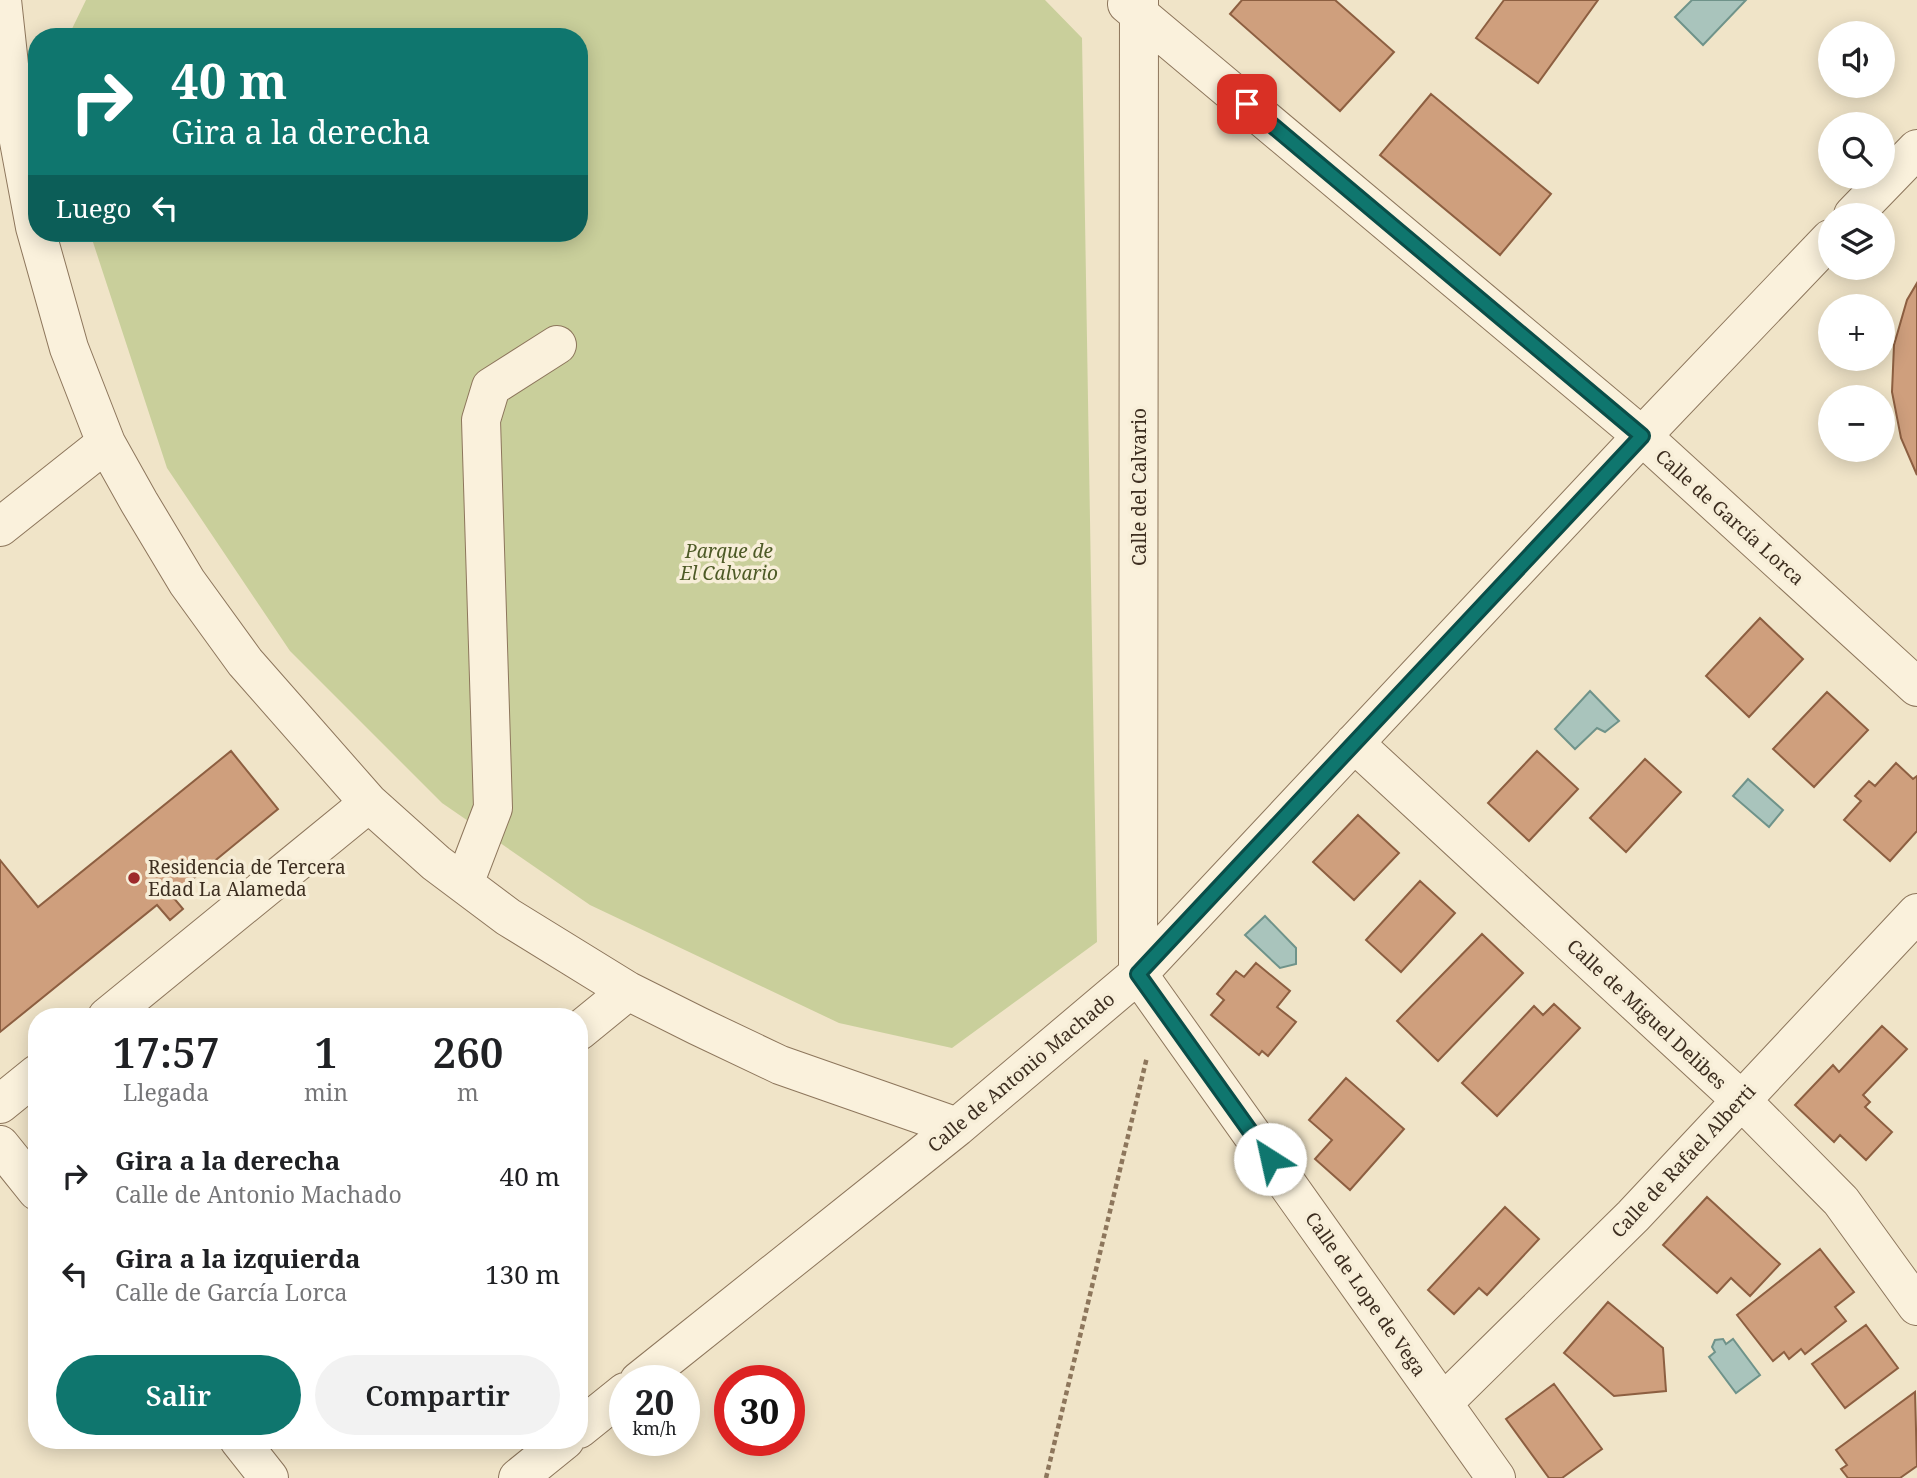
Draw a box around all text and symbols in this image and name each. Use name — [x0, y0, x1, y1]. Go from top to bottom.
map controls — [1818, 21, 1895, 462]
button: sound — [1818, 21, 1895, 98]
text: 40 m — [171, 47, 287, 113]
icon: right — [56, 56, 147, 147]
pin — [1217, 74, 1277, 134]
icon: arrive — [1228, 85, 1266, 123]
text: Gira a la derecha — [171, 110, 431, 153]
button: search — [1818, 112, 1895, 189]
icon: left — [146, 189, 184, 227]
text: Luego — [56, 190, 132, 226]
button: layers — [1818, 203, 1895, 280]
button: + — [1818, 294, 1895, 371]
button: − — [1818, 385, 1895, 462]
street label: Calle del Calvario — [1126, 408, 1152, 566]
street label: Calle de García Lorca — [1650, 443, 1810, 591]
park label: Parque de El Calvario — [679, 538, 778, 586]
place label: Residencia de Tercera Edad La Alameda — [148, 854, 346, 902]
marker: Residencia de Tercera Edad La Alameda — [126, 870, 142, 886]
street label: Calle de Miguel Delibes — [1562, 933, 1732, 1095]
street label: Calle de Antonio Machado — [922, 986, 1120, 1158]
text: 17:57 — [113, 1023, 220, 1080]
text: 1 — [314, 1023, 338, 1080]
text: 260 — [433, 1023, 503, 1080]
text: Llegada — [123, 1076, 209, 1108]
text: min — [304, 1076, 348, 1108]
text: m — [457, 1076, 479, 1108]
street label: Calle de Rafael Alberti — [1605, 1079, 1761, 1243]
position arrow — [1233, 1122, 1307, 1196]
text: Gira a la derecha — [115, 1142, 340, 1178]
icon: right — [56, 1157, 94, 1195]
text: 40 m — [500, 1158, 560, 1194]
text: Calle de Antonio Machado — [115, 1178, 402, 1210]
street label: Calle de Lope de Vega — [1299, 1207, 1433, 1381]
text: Gira a la izquierda — [115, 1240, 361, 1276]
icon: left — [56, 1255, 94, 1293]
text: 130 m — [485, 1256, 560, 1292]
text: Calle de García Lorca — [115, 1276, 348, 1308]
button: Salir — [56, 1355, 301, 1435]
button: Compartir — [315, 1355, 560, 1435]
speed limit sign: 30 — [714, 1365, 805, 1456]
text: 20 — [635, 1378, 674, 1425]
text: km/h — [632, 1416, 677, 1440]

